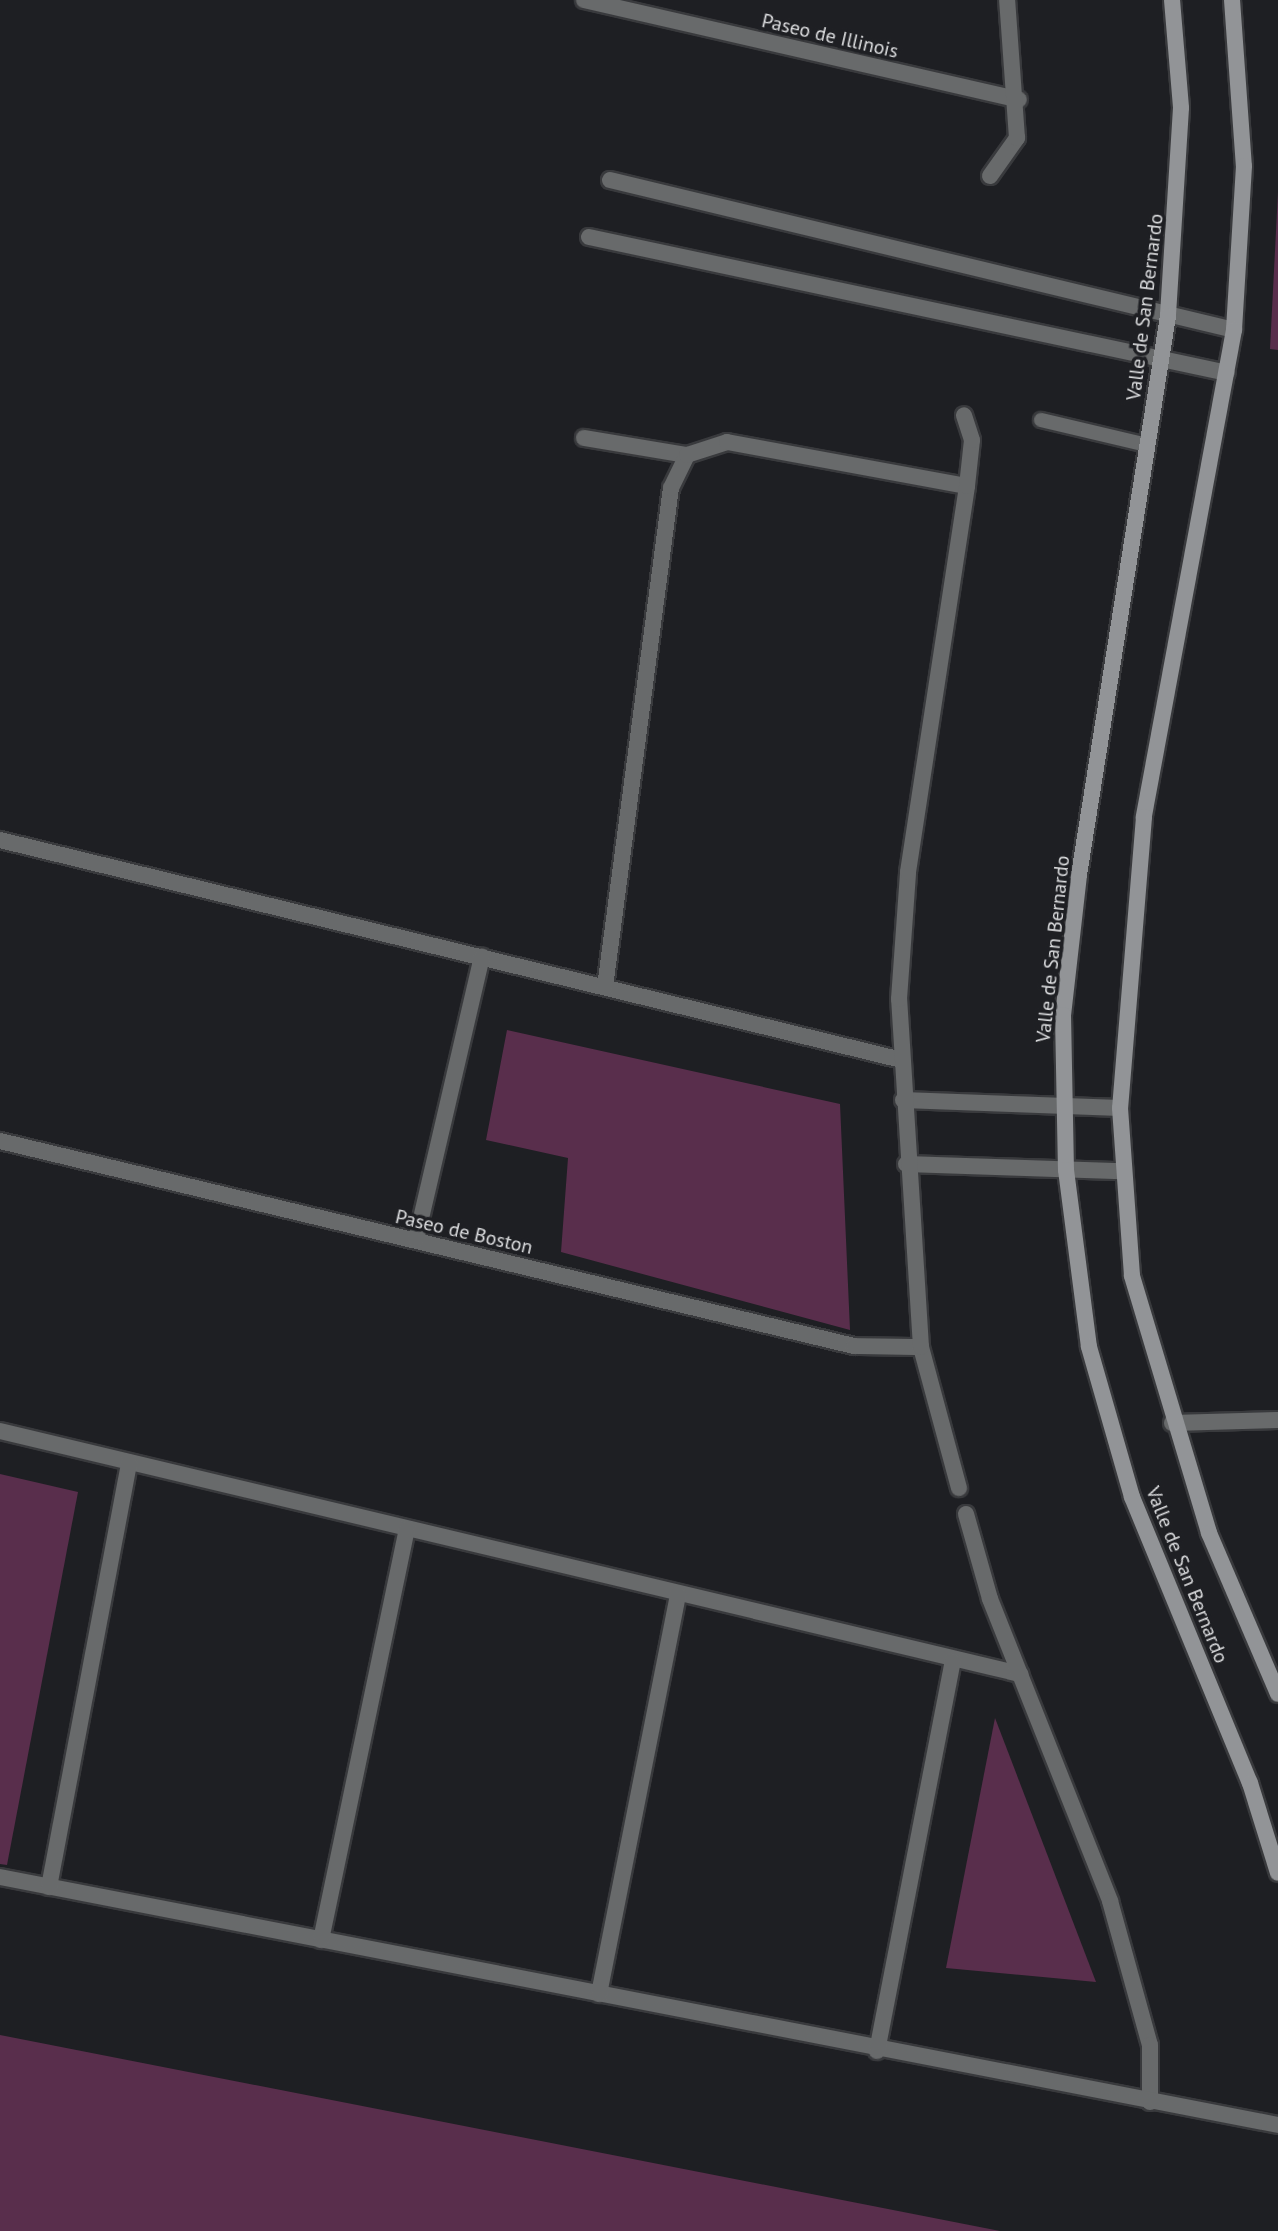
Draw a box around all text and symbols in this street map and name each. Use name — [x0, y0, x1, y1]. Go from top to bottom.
street label: Paseo de Illinois — [759, 9, 901, 63]
street label: Valle de San Bernardo — [1122, 212, 1168, 402]
street label: Valle de San Bernardo — [1031, 854, 1075, 1044]
street label: Paseo de Boston — [393, 1205, 535, 1259]
street label: Valle de San Bernardo — [1141, 1483, 1233, 1667]

